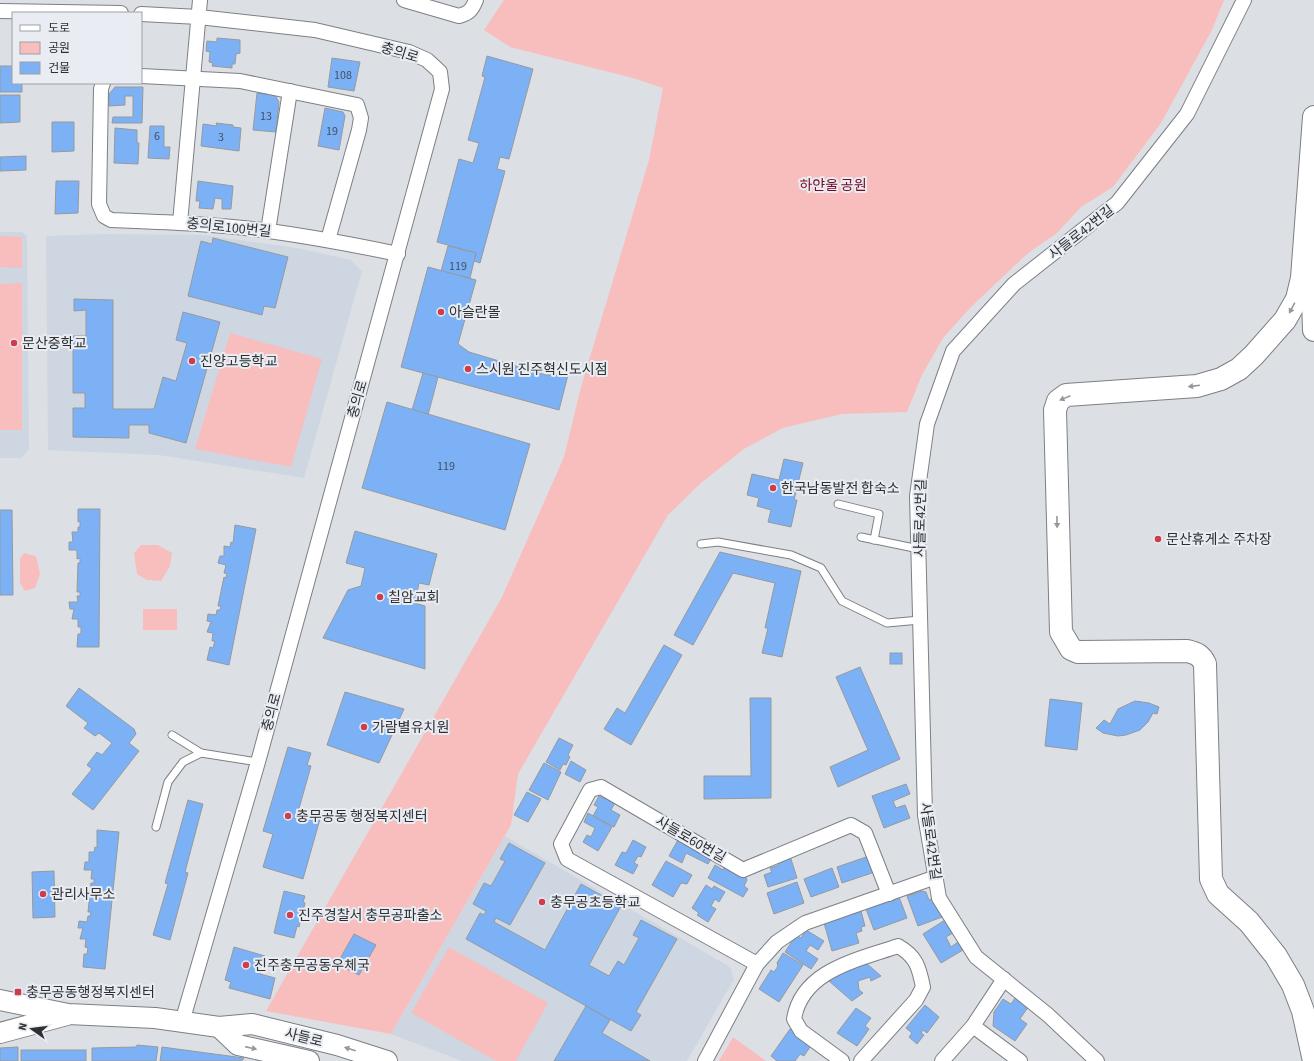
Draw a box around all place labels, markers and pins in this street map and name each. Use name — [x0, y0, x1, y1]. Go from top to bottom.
place label: 아슬란몰 — [449, 303, 501, 323]
marker: 아슬란몰 — [436, 307, 446, 317]
place label: 문산중학교 — [22, 334, 87, 354]
marker: 문산중학교 — [9, 338, 19, 348]
place label: 진양고등학교 — [200, 352, 277, 372]
marker: 진양고등학교 — [187, 356, 197, 366]
place label: 스시원 진주혁신도시점 — [476, 360, 608, 380]
marker: 스시원 진주혁신도시점 — [463, 364, 473, 374]
place label: 한국남동발전 합숙소 — [781, 479, 900, 499]
marker: 한국남동발전 합숙소 — [768, 483, 778, 493]
place label: 문산휴게소 주차장 — [1166, 530, 1272, 550]
marker: 문산휴게소 주차장 — [1153, 534, 1163, 544]
place label: 칠암교회 — [388, 588, 440, 608]
marker: 칠암교회 — [375, 592, 385, 602]
place label: 가람별유치원 — [372, 718, 449, 738]
marker: 가람별유치원 — [359, 722, 369, 732]
place label: 충무공동 행정복지센터 — [296, 807, 428, 827]
marker: 충무공동 행정복지센터 — [283, 811, 293, 821]
place label: 관리사무소 — [51, 885, 116, 905]
marker: 관리사무소 — [38, 889, 48, 899]
place label: 충무공초등학교 — [550, 893, 640, 913]
marker: 충무공초등학교 — [537, 897, 547, 907]
place label: 진주경찰서 충무공파출소 — [298, 906, 443, 926]
marker: 진주경찰서 충무공파출소 — [285, 910, 295, 920]
place label: 진주충무공동우체국 — [254, 956, 370, 976]
marker: 진주충무공동우체국 — [241, 960, 251, 970]
place label: 충무공동행정복지센터 — [26, 983, 155, 1003]
marker: 충무공동행정복지센터 — [13, 987, 23, 997]

